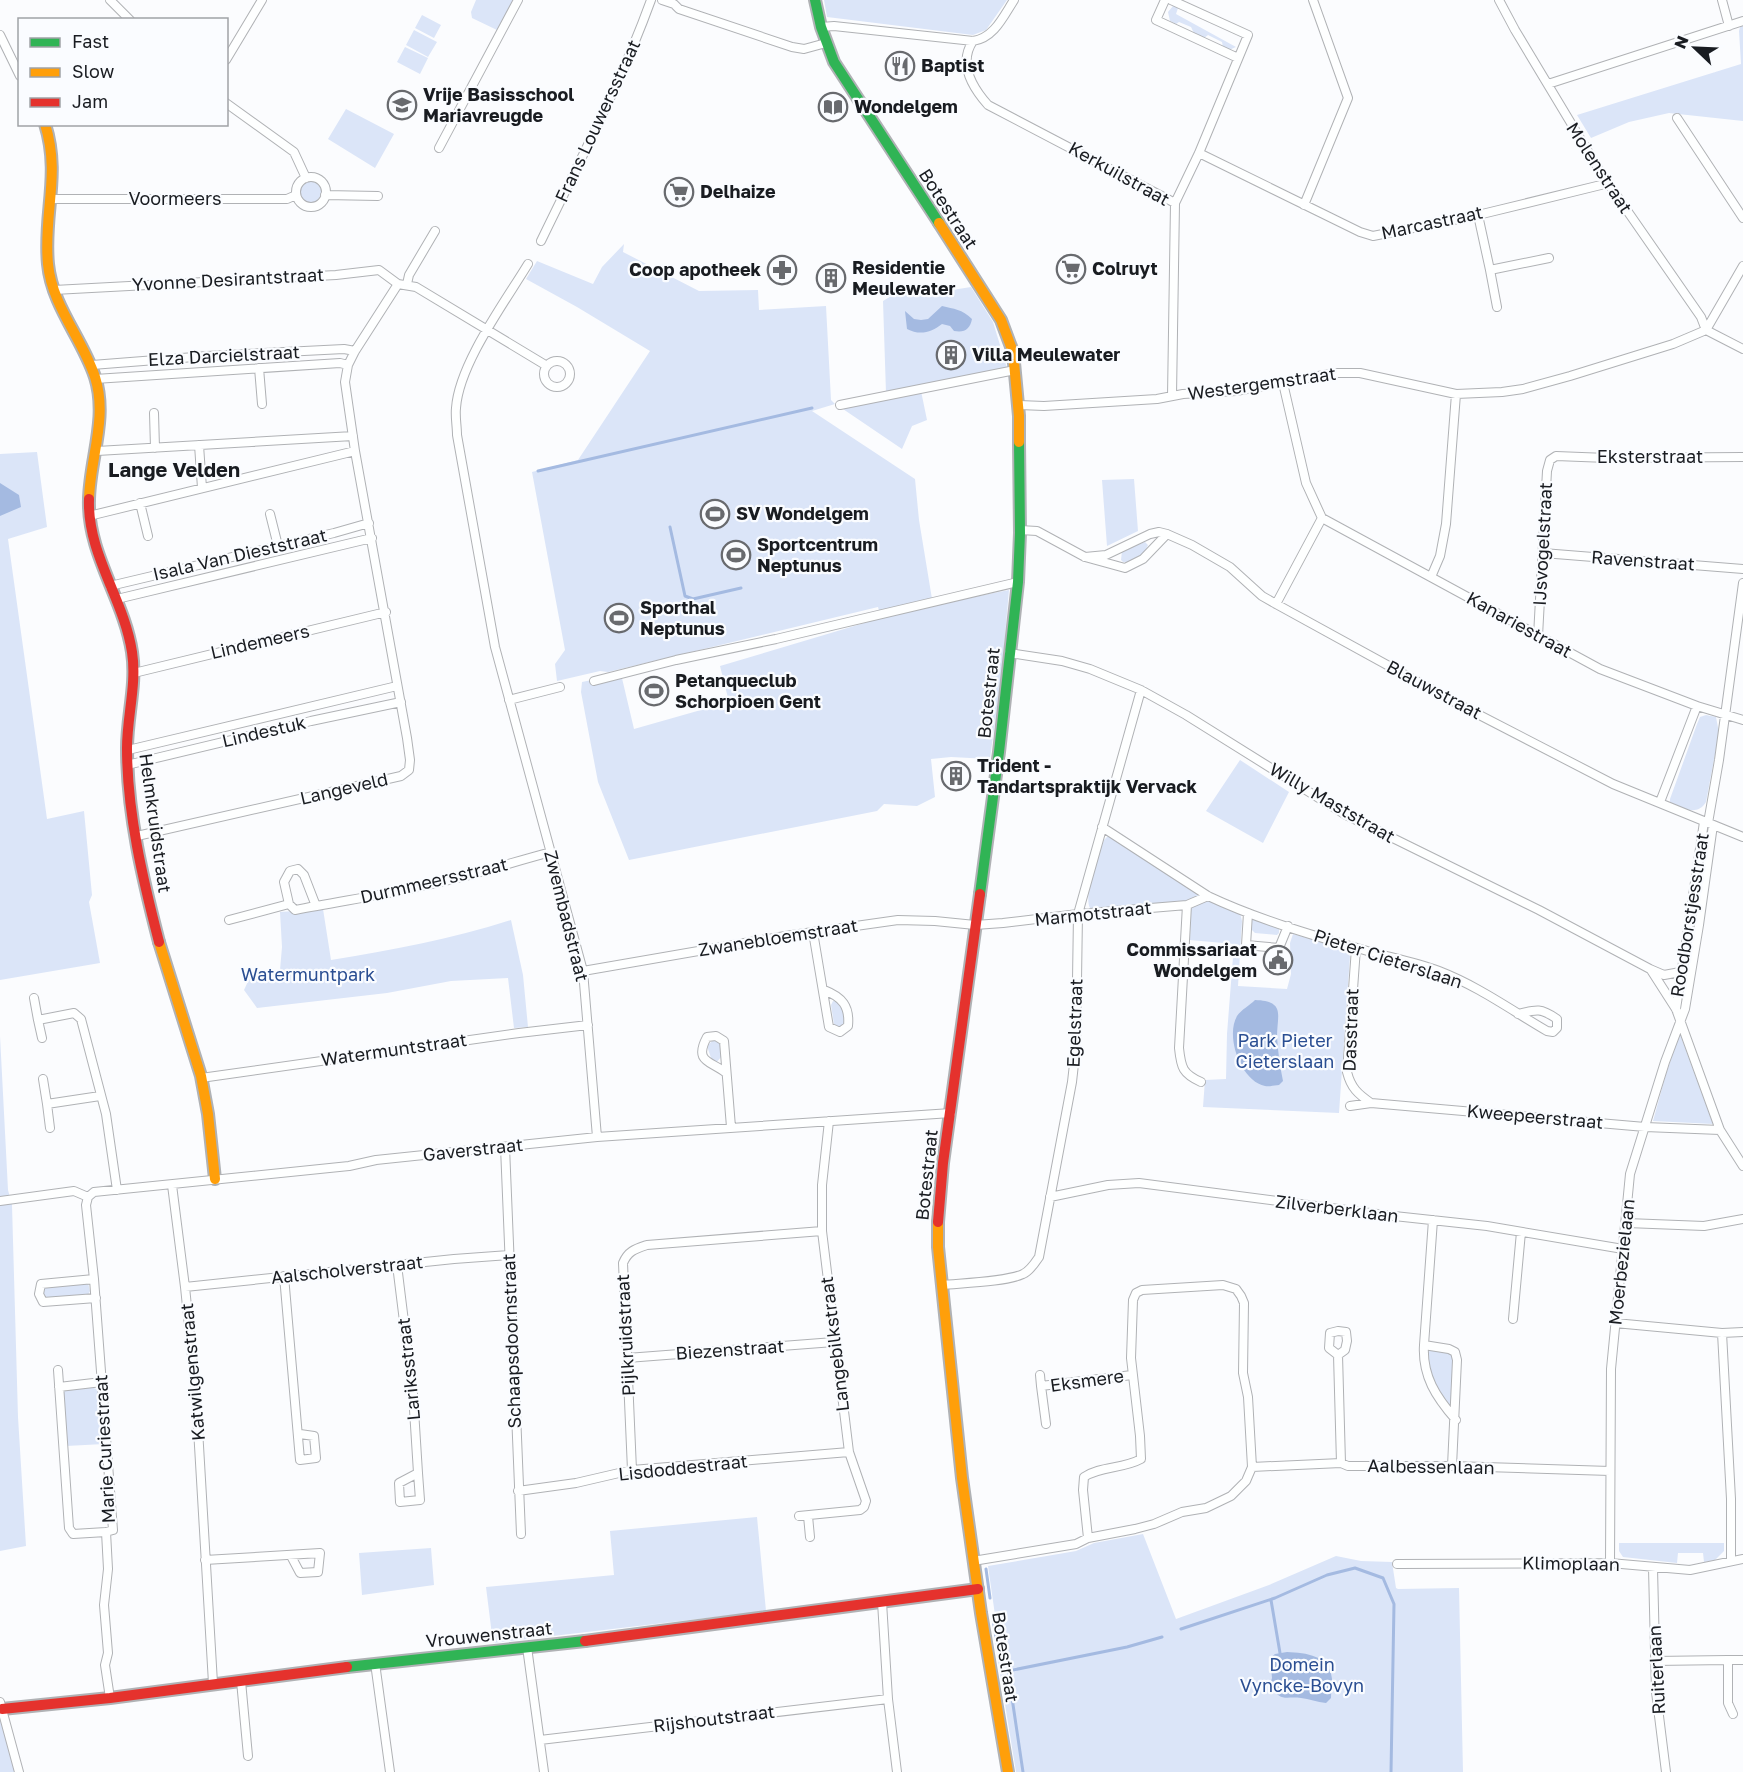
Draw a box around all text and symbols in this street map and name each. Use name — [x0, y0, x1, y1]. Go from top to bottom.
legend — [18, 18, 228, 126]
north arrow — [1665, 18, 1725, 78]
text: Fast — [72, 30, 109, 52]
text: N — [1670, 33, 1693, 52]
street label: Frans Louwersstraat — [550, 36, 644, 205]
restaurant icon: Baptist — [884, 50, 916, 82]
place label: Baptist — [921, 54, 984, 76]
text: Slow — [72, 60, 115, 82]
place label: Vrije Basisschool Mariavreugde — [423, 83, 574, 126]
school or university icon: Vrije Basisschool Mariavreugde — [386, 89, 418, 121]
text: Jam — [72, 90, 108, 112]
library icon: Wondelgem — [817, 91, 849, 123]
place label: Wondelgem — [854, 95, 958, 117]
street label: Molenstraat — [1562, 118, 1637, 217]
street label: Kerkuilstraat — [1065, 136, 1174, 210]
street label: Botestraat — [915, 164, 983, 253]
supermarket icon: Delhaize — [663, 176, 695, 208]
place label: Delhaize — [700, 180, 776, 202]
street label: Voormeers — [129, 187, 221, 209]
street label: Marcastraat — [1379, 201, 1485, 244]
supermarket icon: Colruyt — [1055, 253, 1087, 285]
pharmacy icon: Coop apotheek — [766, 254, 798, 286]
place label: Residentie Meulewater — [852, 256, 956, 299]
place label: Colruyt — [1092, 257, 1158, 279]
place label: Coop apotheek — [629, 258, 762, 280]
building icon: Residentie Meulewater — [815, 262, 847, 294]
street label: Yvonne Desirantstraat — [131, 263, 325, 295]
building icon: Villa Meulewater — [935, 339, 967, 371]
street label: Elza Darcielstraat — [147, 340, 300, 370]
place label: Villa Meulewater — [972, 343, 1120, 365]
street label: Westergemstraat — [1186, 362, 1337, 404]
street label: Eksterstraat — [1597, 445, 1703, 467]
district label: Lange Velden — [108, 457, 240, 481]
street label: IJsvogelstraat — [1528, 481, 1556, 606]
sports icon: SV Wondelgem — [699, 498, 731, 530]
place label: SV Wondelgem — [736, 502, 869, 524]
street label: Isala Van Dieststraat — [151, 523, 329, 585]
place label: Sportcentrum Neptunus — [757, 533, 878, 576]
sports icon: Sportcentrum Neptunus — [720, 539, 752, 571]
street label: Ravenstraat — [1590, 545, 1696, 575]
street label: Kanariestraat — [1463, 586, 1576, 662]
place label: Sporthal Neptunus — [640, 596, 725, 639]
sports icon: Sporthal Neptunus — [603, 602, 635, 634]
street label: Lindemeers — [208, 619, 311, 663]
street label: Botestraat — [972, 646, 1004, 740]
street label: Blauwstraat — [1383, 655, 1486, 723]
place label: Petanqueclub Schorpioen Gent — [675, 669, 821, 712]
sports icon: Petanqueclub Schorpioen Gent — [638, 675, 670, 707]
street label: Lindestuk — [220, 711, 308, 751]
street label: Helmkruidstraat — [135, 752, 177, 894]
place label: Trident - Tandartspraktijk Vervack — [977, 754, 1197, 797]
street label: Willy Maststraat — [1266, 757, 1399, 847]
building icon: Trident - Tandartspraktijk Vervack — [940, 760, 972, 792]
street label: Langeveld — [298, 767, 390, 809]
street label: Roodborstjesstraat — [1665, 831, 1713, 999]
street label: Zwembadstraat — [540, 848, 594, 984]
street label: Durmmeersstraat — [358, 852, 510, 908]
street label: Marmotstraat — [1033, 896, 1152, 930]
street label: Zwanebloemstraat — [697, 914, 859, 960]
street label: Pieter Cieterslaan — [1311, 924, 1465, 992]
place label: Commissariaat Wondelgem — [1126, 938, 1257, 981]
public building icon: Commissariaat Wondelgem — [1262, 944, 1294, 976]
park label: Watermuntpark — [241, 963, 375, 985]
street label: Egelstraat — [1061, 978, 1087, 1068]
street label: Dasstraat — [1338, 988, 1362, 1072]
street label: Watermuntstraat — [320, 1028, 468, 1070]
park label: Park Pieter Cieterslaan — [1236, 1029, 1334, 1072]
street label: Kweepeerstraat — [1466, 1099, 1604, 1133]
street label: Botestraat — [910, 1128, 942, 1222]
street label: Gaverstraat — [422, 1133, 524, 1165]
street label: Zilverberklaan — [1274, 1190, 1400, 1226]
street label: Moerbezielaan — [1603, 1198, 1639, 1326]
street label: Aalscholverstraat — [270, 1250, 424, 1288]
street label: Schaapsdoornstraat — [497, 1253, 525, 1429]
street label: Pijlkruidstraat — [611, 1273, 639, 1397]
street label: Langebilkstraat — [815, 1275, 853, 1413]
street label: Katwilgenstraat — [175, 1302, 209, 1442]
street label: Lariksstraat — [392, 1317, 424, 1422]
street label: Biezenstraat — [675, 1334, 785, 1364]
street label: Eksmere — [1049, 1364, 1125, 1396]
street label: Marie Curiestraat — [89, 1374, 119, 1524]
street label: Lisdoddestraat — [617, 1449, 749, 1485]
street label: Aalbessenlaan — [1367, 1454, 1495, 1478]
street label: Klimoplaan — [1522, 1551, 1620, 1575]
street label: Botestraat — [988, 1610, 1024, 1704]
street label: Vrouwenstraat — [425, 1616, 553, 1652]
street label: Ruiterlaan — [1643, 1625, 1669, 1715]
park label: Domein Vyncke-Bovyn — [1240, 1653, 1364, 1696]
street label: Rijshoutstraat — [652, 1700, 776, 1736]

